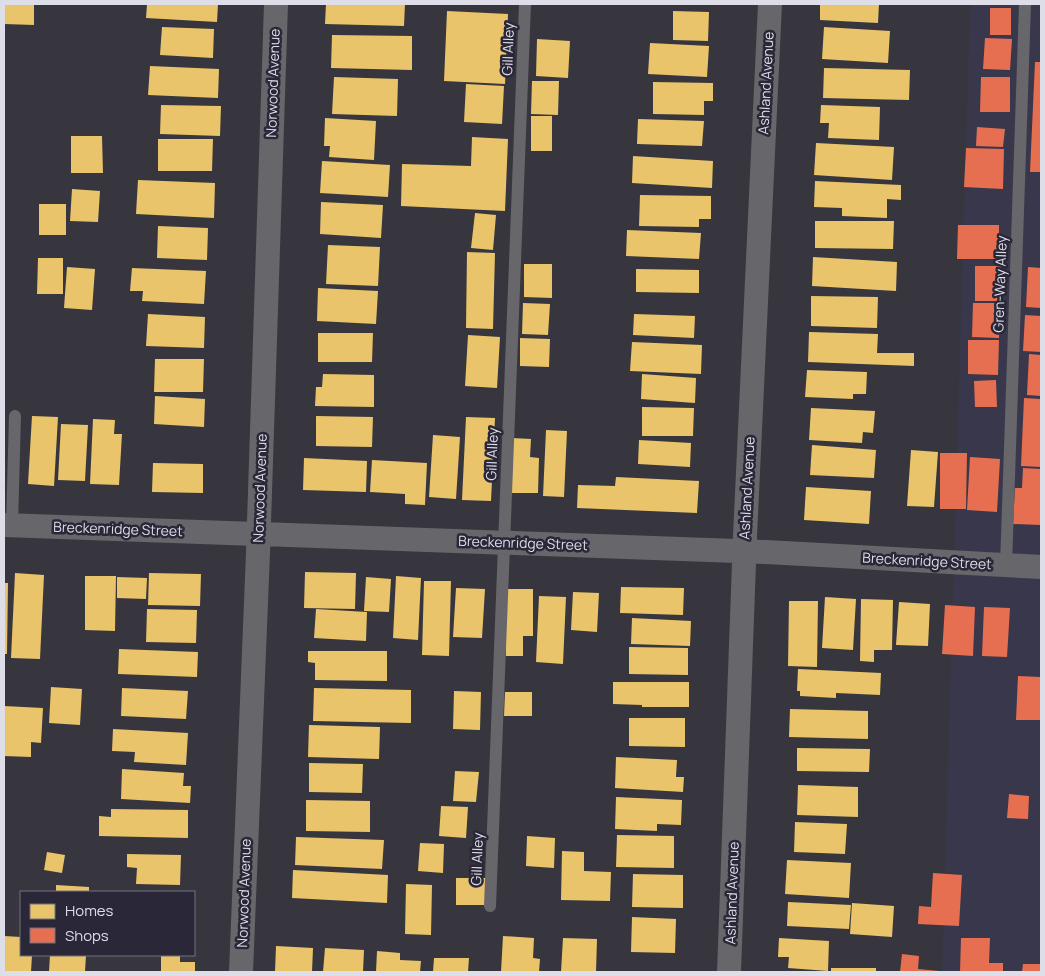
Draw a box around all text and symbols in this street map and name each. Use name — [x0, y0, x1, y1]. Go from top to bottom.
street label: Gill Alley — [497, 21, 518, 76]
street label: Norwood Avenue — [261, 28, 284, 138]
street label: Ashland Avenue — [753, 31, 778, 135]
street label: Gren-Way Alley — [988, 234, 1011, 333]
street label: Gill Alley — [481, 426, 502, 481]
street label: Norwood Avenue — [248, 433, 271, 543]
street label: Ashland Avenue — [734, 436, 759, 540]
street label: Breckenridge Street — [53, 517, 183, 540]
street label: Breckenridge Street — [458, 531, 588, 554]
street label: Breckenridge Street — [862, 548, 993, 573]
street label: Gill Alley — [466, 831, 487, 886]
street label: Norwood Avenue — [232, 838, 255, 948]
street label: Ashland Avenue — [720, 841, 743, 945]
legend — [20, 891, 195, 956]
text: Homes — [65, 900, 114, 921]
text: Shops — [65, 925, 109, 946]

